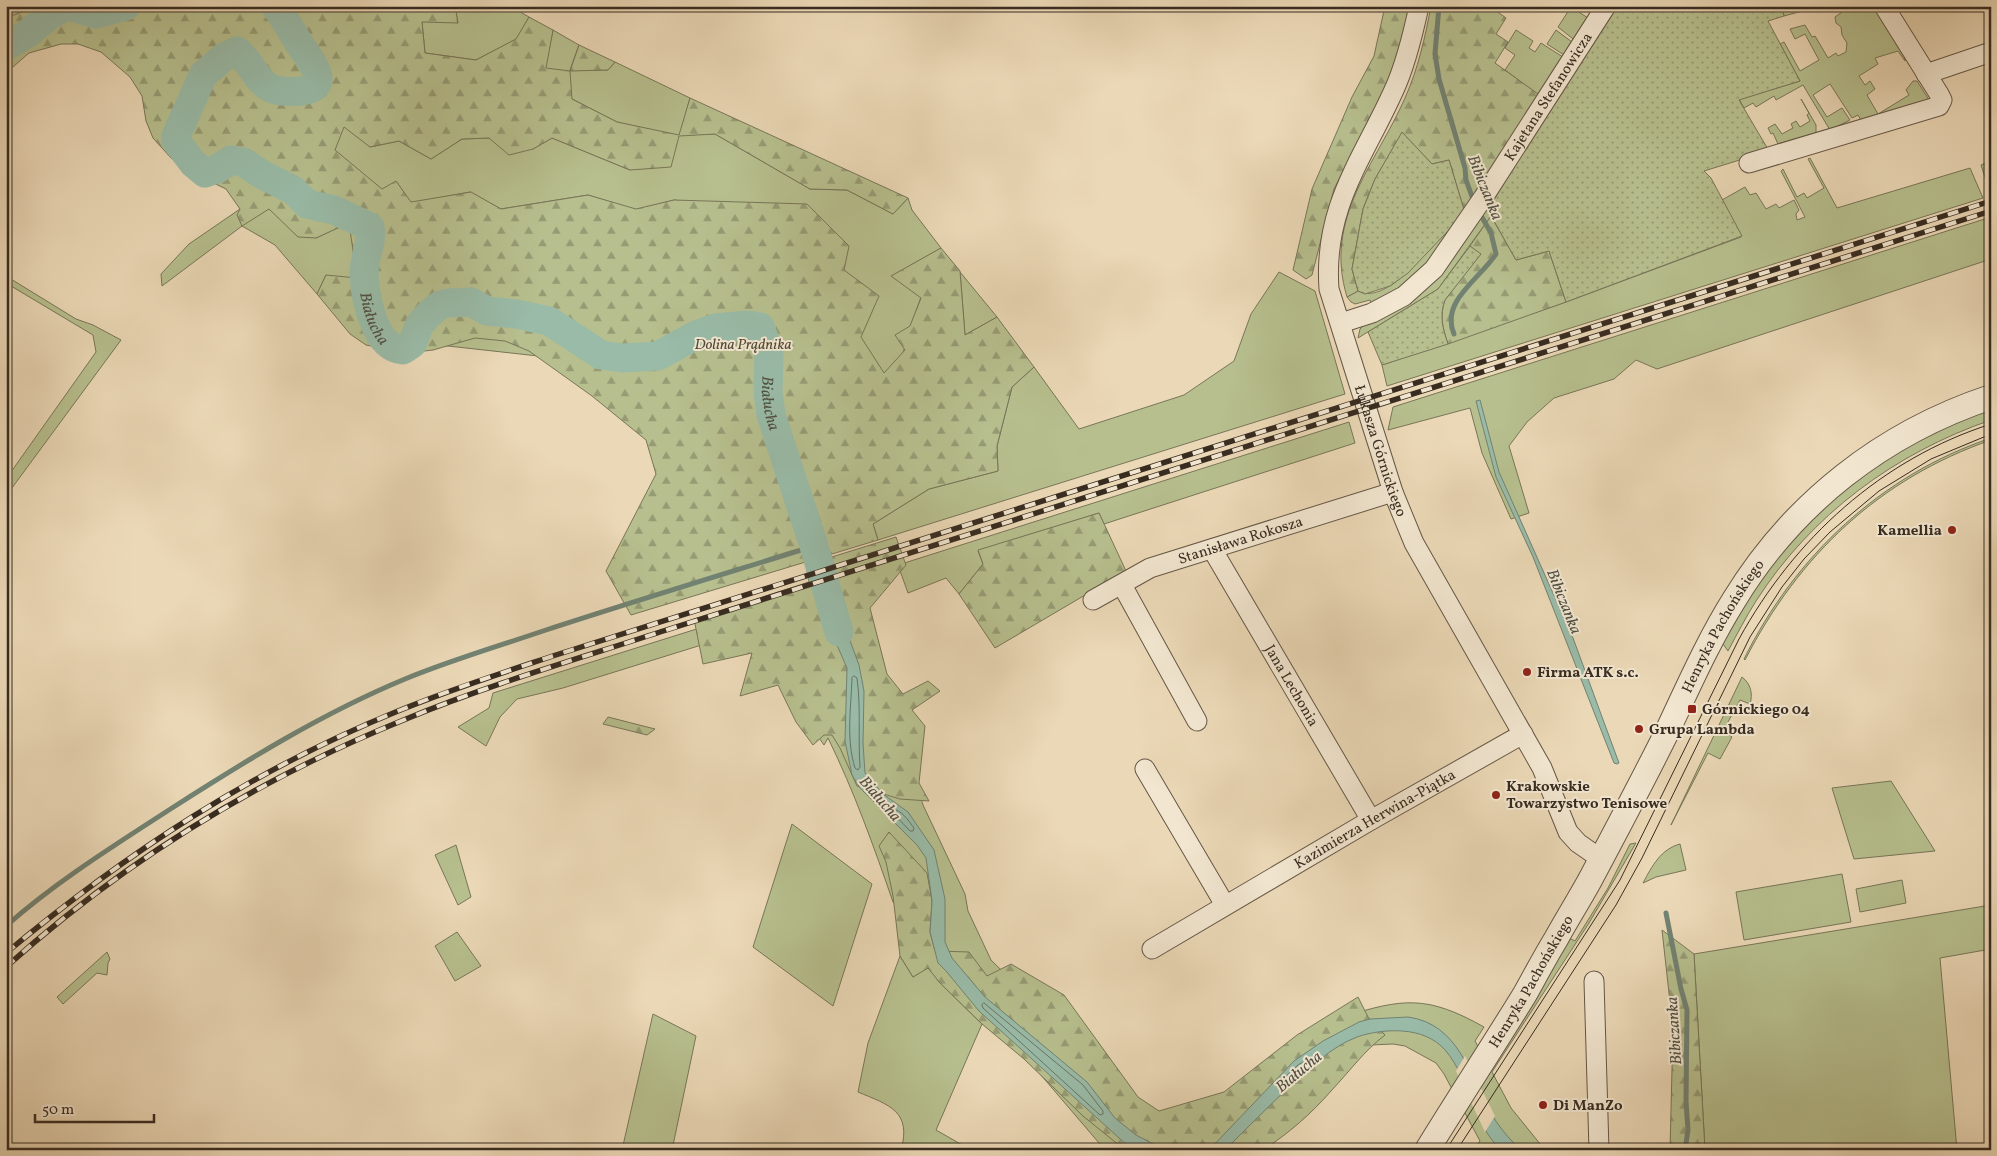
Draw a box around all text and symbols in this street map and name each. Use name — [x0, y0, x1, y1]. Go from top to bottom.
street label: Kajetana Stefanowicza — [1500, 29, 1598, 166]
water label: Bibiczanka — [1461, 152, 1507, 224]
water label: Białucha — [353, 290, 393, 351]
park label: Dolina Prądnika — [695, 335, 791, 356]
water label: Białucha — [755, 376, 784, 434]
street label: Łukasza Górnickiego — [1348, 383, 1411, 520]
street label: Stanisława Rokosza — [1176, 512, 1306, 571]
place label: Kamellia — [1877, 521, 1942, 542]
marker: Kamellia — [1946, 524, 1958, 536]
street label: Henryka Pachońskiego — [1677, 556, 1770, 697]
water label: Bibiczanka — [1540, 566, 1586, 638]
street label: Jana Lechonia — [1258, 641, 1323, 731]
place label: Firma ATK s.c. — [1537, 663, 1639, 684]
marker: Firma ATK s.c. — [1521, 666, 1533, 678]
place label: Górnickiego 04 — [1702, 700, 1810, 721]
marker: Górnickiego 04 — [1686, 703, 1698, 715]
place label: Grupa Lambda — [1649, 720, 1755, 741]
marker: Grupa Lambda — [1633, 723, 1645, 735]
street label: Kazimierza Herwina-Piątka — [1291, 765, 1460, 875]
water label: Białucha — [853, 772, 906, 827]
place label: Krakowskie Towarzystwo Tenisowe — [1506, 777, 1667, 815]
marker: Krakowskie Towarzystwo Tenisowe — [1490, 789, 1502, 801]
street label: Henryka Pachońskiego — [1485, 912, 1579, 1053]
water label: Bibiczanka — [1662, 996, 1688, 1066]
water label: Białucha — [1271, 1046, 1328, 1098]
scale bar — [35, 1091, 154, 1123]
place label: Di ManZo — [1553, 1096, 1623, 1117]
marker: Di ManZo — [1537, 1099, 1549, 1111]
text: 50 m — [42, 1100, 74, 1121]

